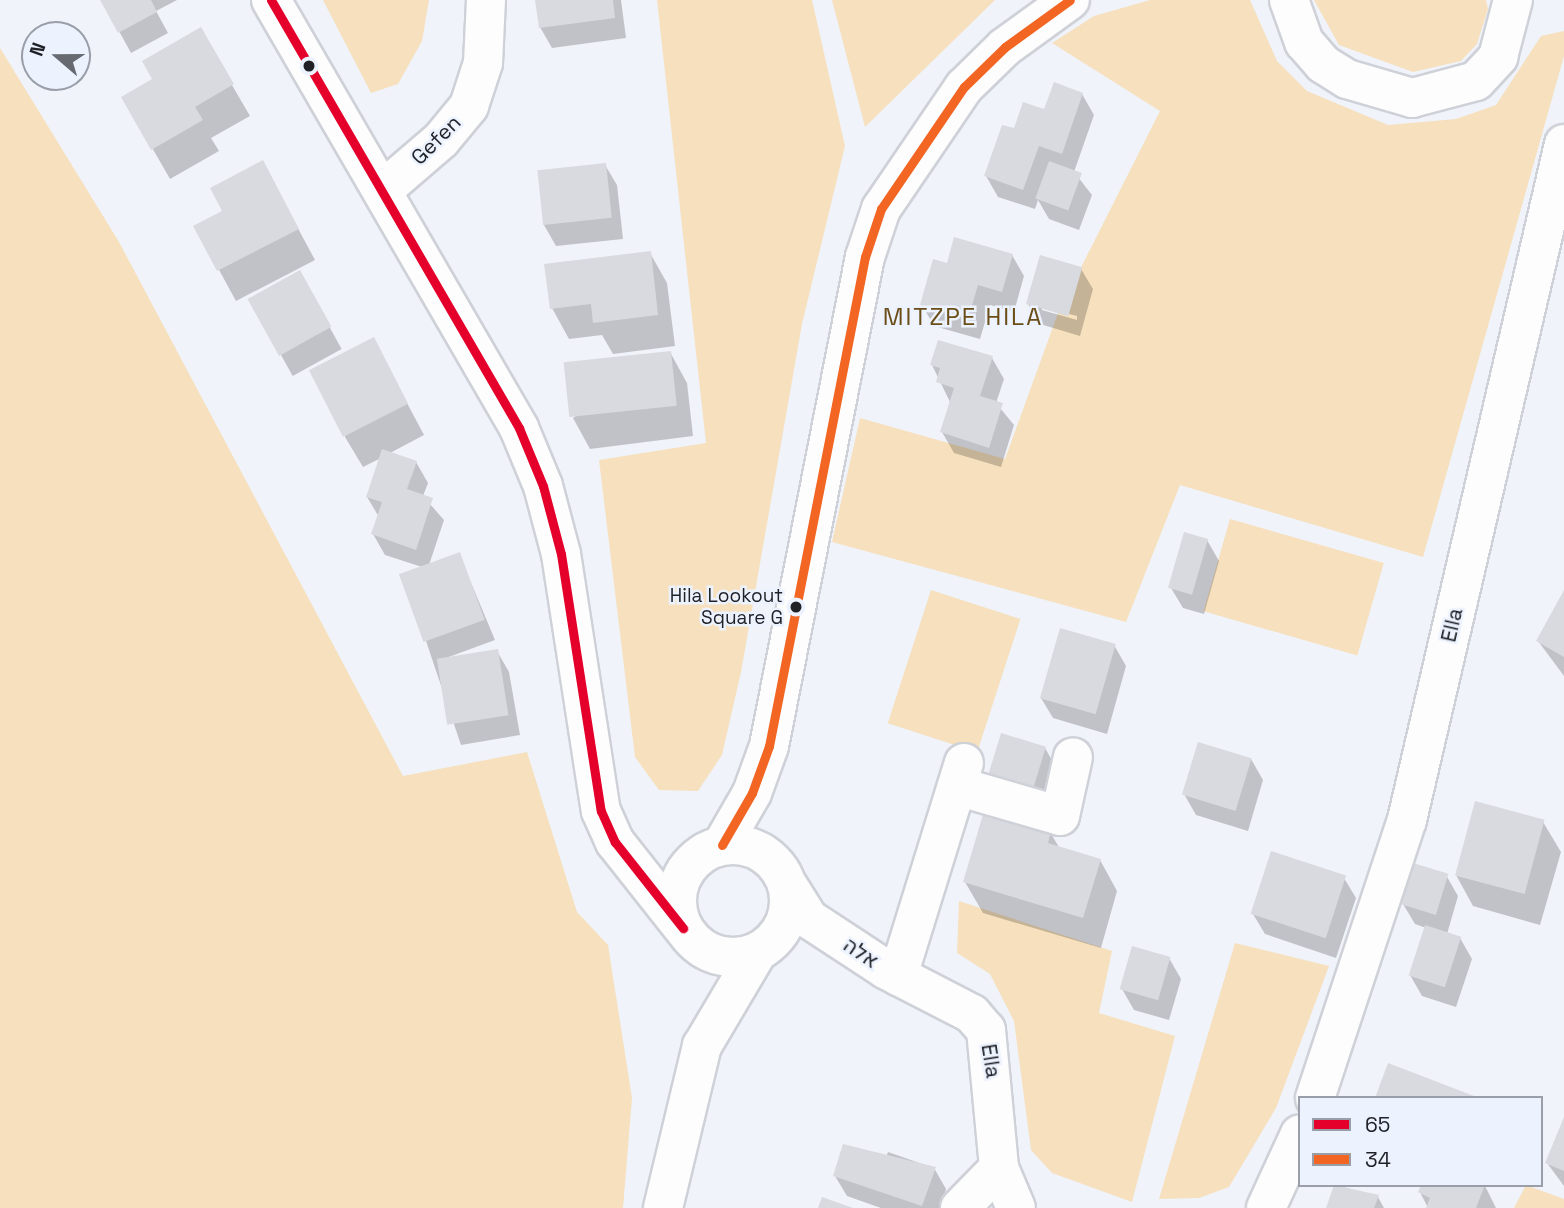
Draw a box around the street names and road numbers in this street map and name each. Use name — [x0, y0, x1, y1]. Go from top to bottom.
street label: Gefen — [406, 110, 466, 170]
street label: Ella — [1436, 606, 1468, 644]
street label: אלה — [839, 932, 883, 974]
street label: Ella — [976, 1042, 1006, 1080]

